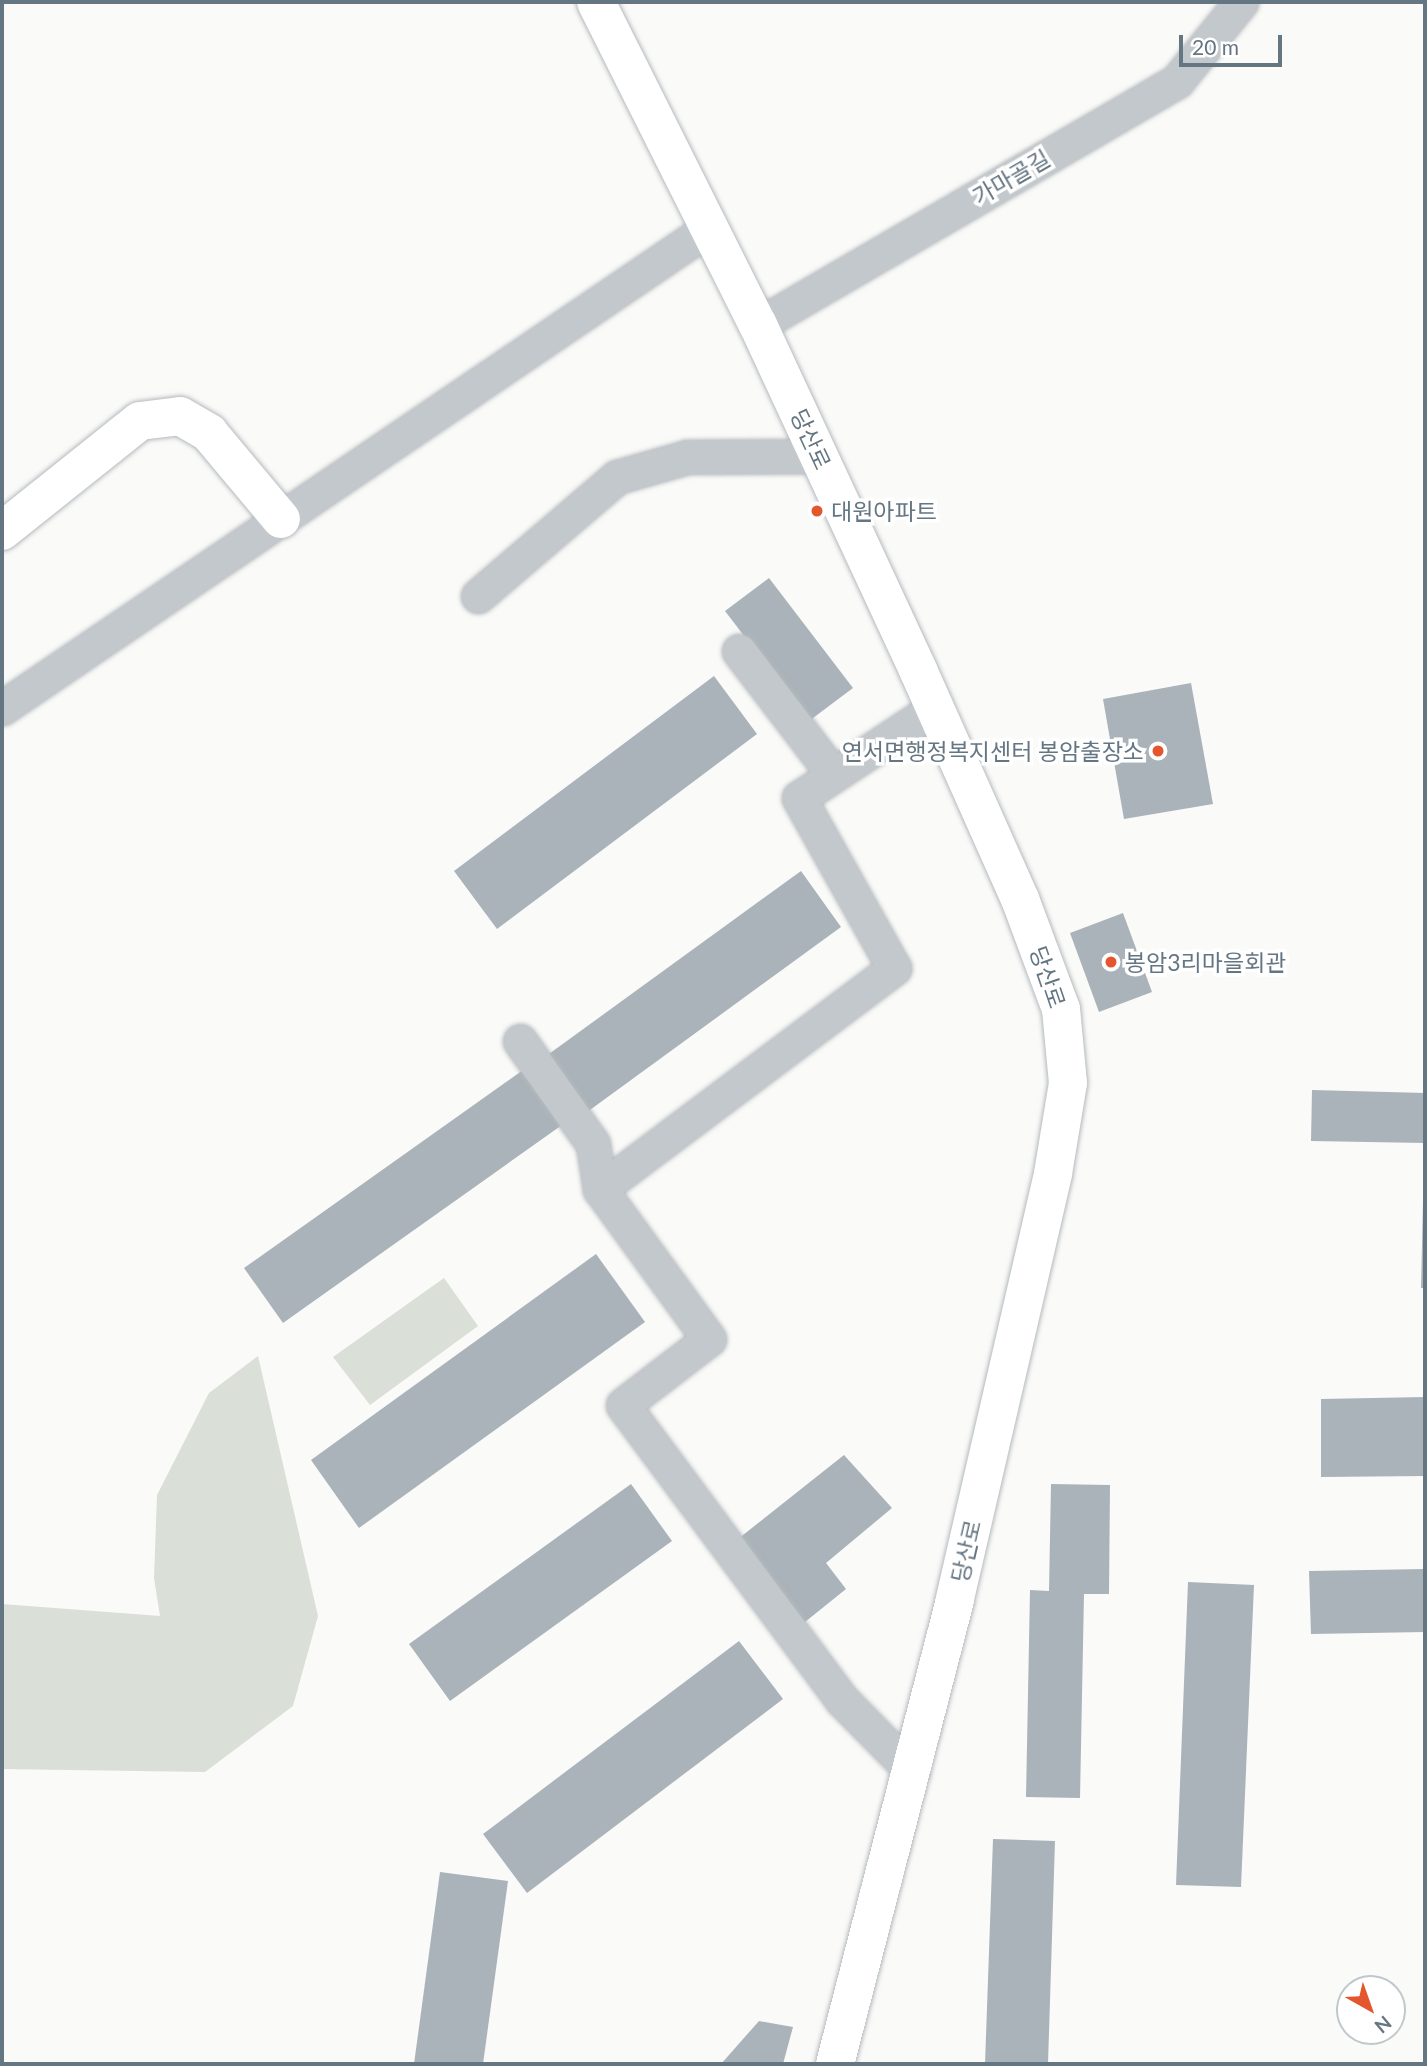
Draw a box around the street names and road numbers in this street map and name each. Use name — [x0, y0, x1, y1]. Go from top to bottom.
street label: 가마골길 — [967, 144, 1055, 210]
street label: 당산로 — [785, 404, 837, 474]
street label: 당산로 — [1025, 942, 1071, 1012]
street label: 당산로 — [945, 1517, 987, 1585]

